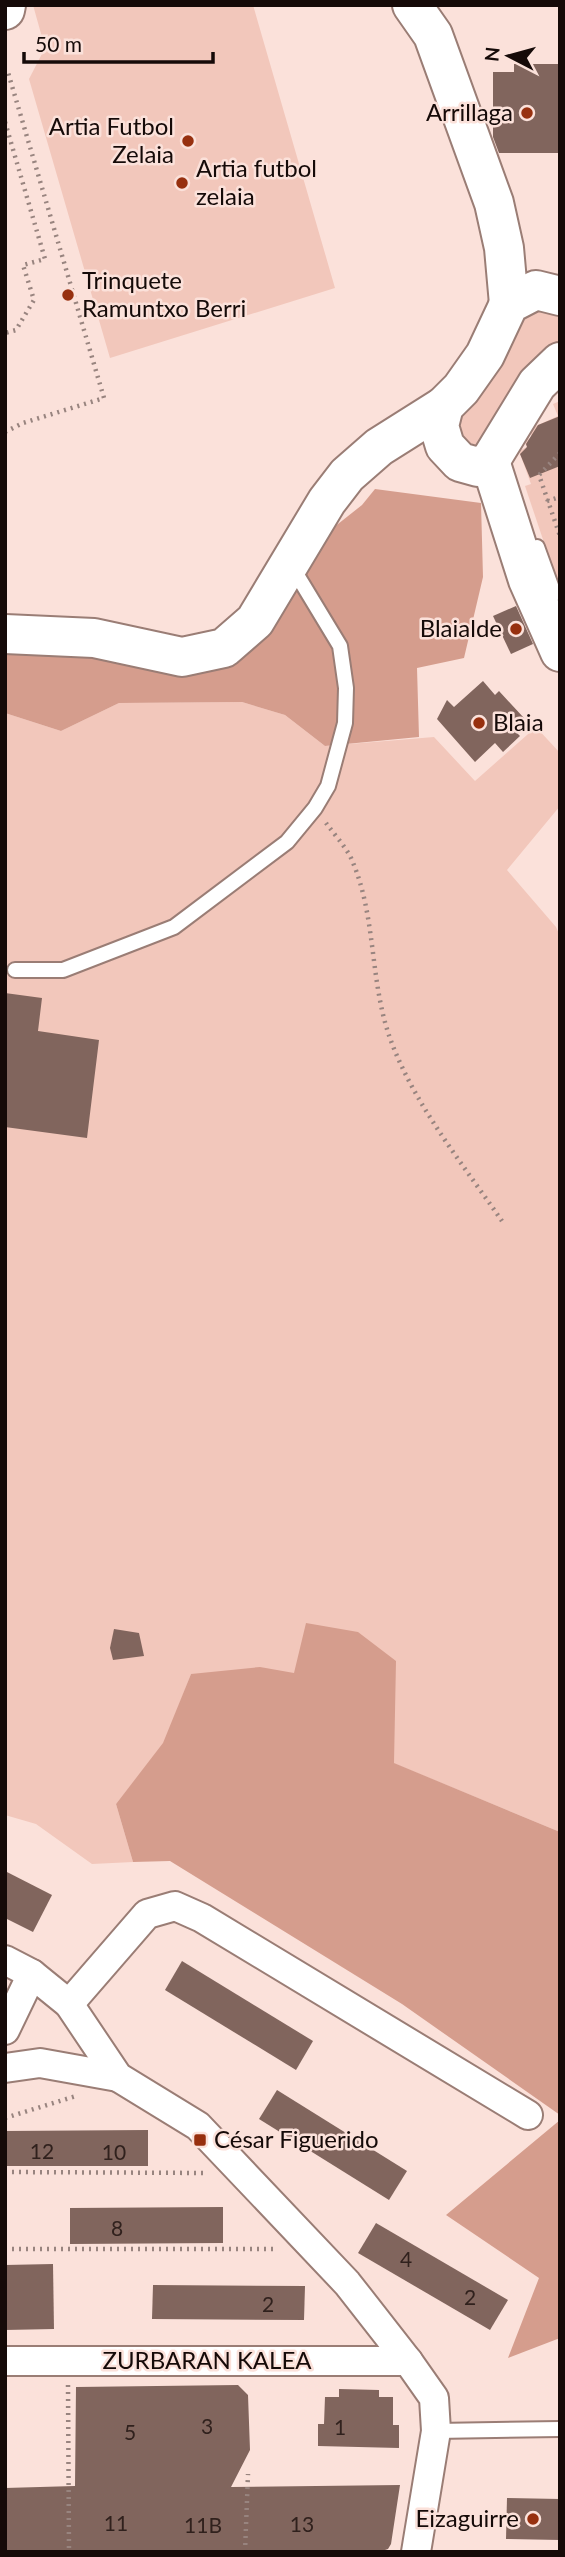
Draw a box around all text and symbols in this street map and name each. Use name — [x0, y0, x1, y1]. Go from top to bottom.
scale bar — [24, 21, 214, 65]
north arrow — [474, 21, 544, 91]
text: 50 m — [35, 31, 82, 56]
text: N — [479, 46, 504, 63]
place label: Arrillaga — [426, 97, 513, 126]
marker: Arrillaga — [519, 105, 535, 121]
place label: Artia Futbol Zelaia — [49, 111, 174, 168]
marker: Artia Futbol Zelaia — [180, 133, 196, 149]
place label: Artia futbol zelaia — [196, 153, 317, 210]
marker: Artia futbol zelaia — [174, 175, 190, 191]
place label: Trinquete Ramuntxo Berri — [82, 265, 246, 322]
marker: Trinquete Ramuntxo Berri — [60, 287, 76, 303]
place label: Blaialde — [420, 613, 502, 642]
marker: Blaialde — [508, 621, 524, 637]
place label: Blaia — [493, 707, 544, 736]
marker: Blaia — [471, 715, 487, 731]
place label: César Figuerido — [214, 2124, 379, 2153]
marker: César Figuerido — [192, 2132, 208, 2148]
house number: 12 — [30, 2138, 54, 2163]
house number: 10 — [102, 2139, 126, 2164]
house number: 8 — [111, 2215, 123, 2240]
house number: 4 — [400, 2246, 412, 2271]
house number: 2 — [464, 2284, 476, 2309]
house number: 2 — [262, 2291, 274, 2316]
street label: ZURBARAN KALEA — [103, 2345, 312, 2374]
house number: 3 — [201, 2413, 213, 2438]
house number: 1 — [334, 2414, 346, 2439]
house number: 5 — [124, 2419, 136, 2444]
place label: Eizaguirre — [415, 2503, 519, 2532]
house number: 11 — [104, 2510, 128, 2535]
house number: 13 — [290, 2511, 314, 2536]
marker: Eizaguirre — [525, 2511, 541, 2527]
house number: 11B — [184, 2512, 222, 2537]

